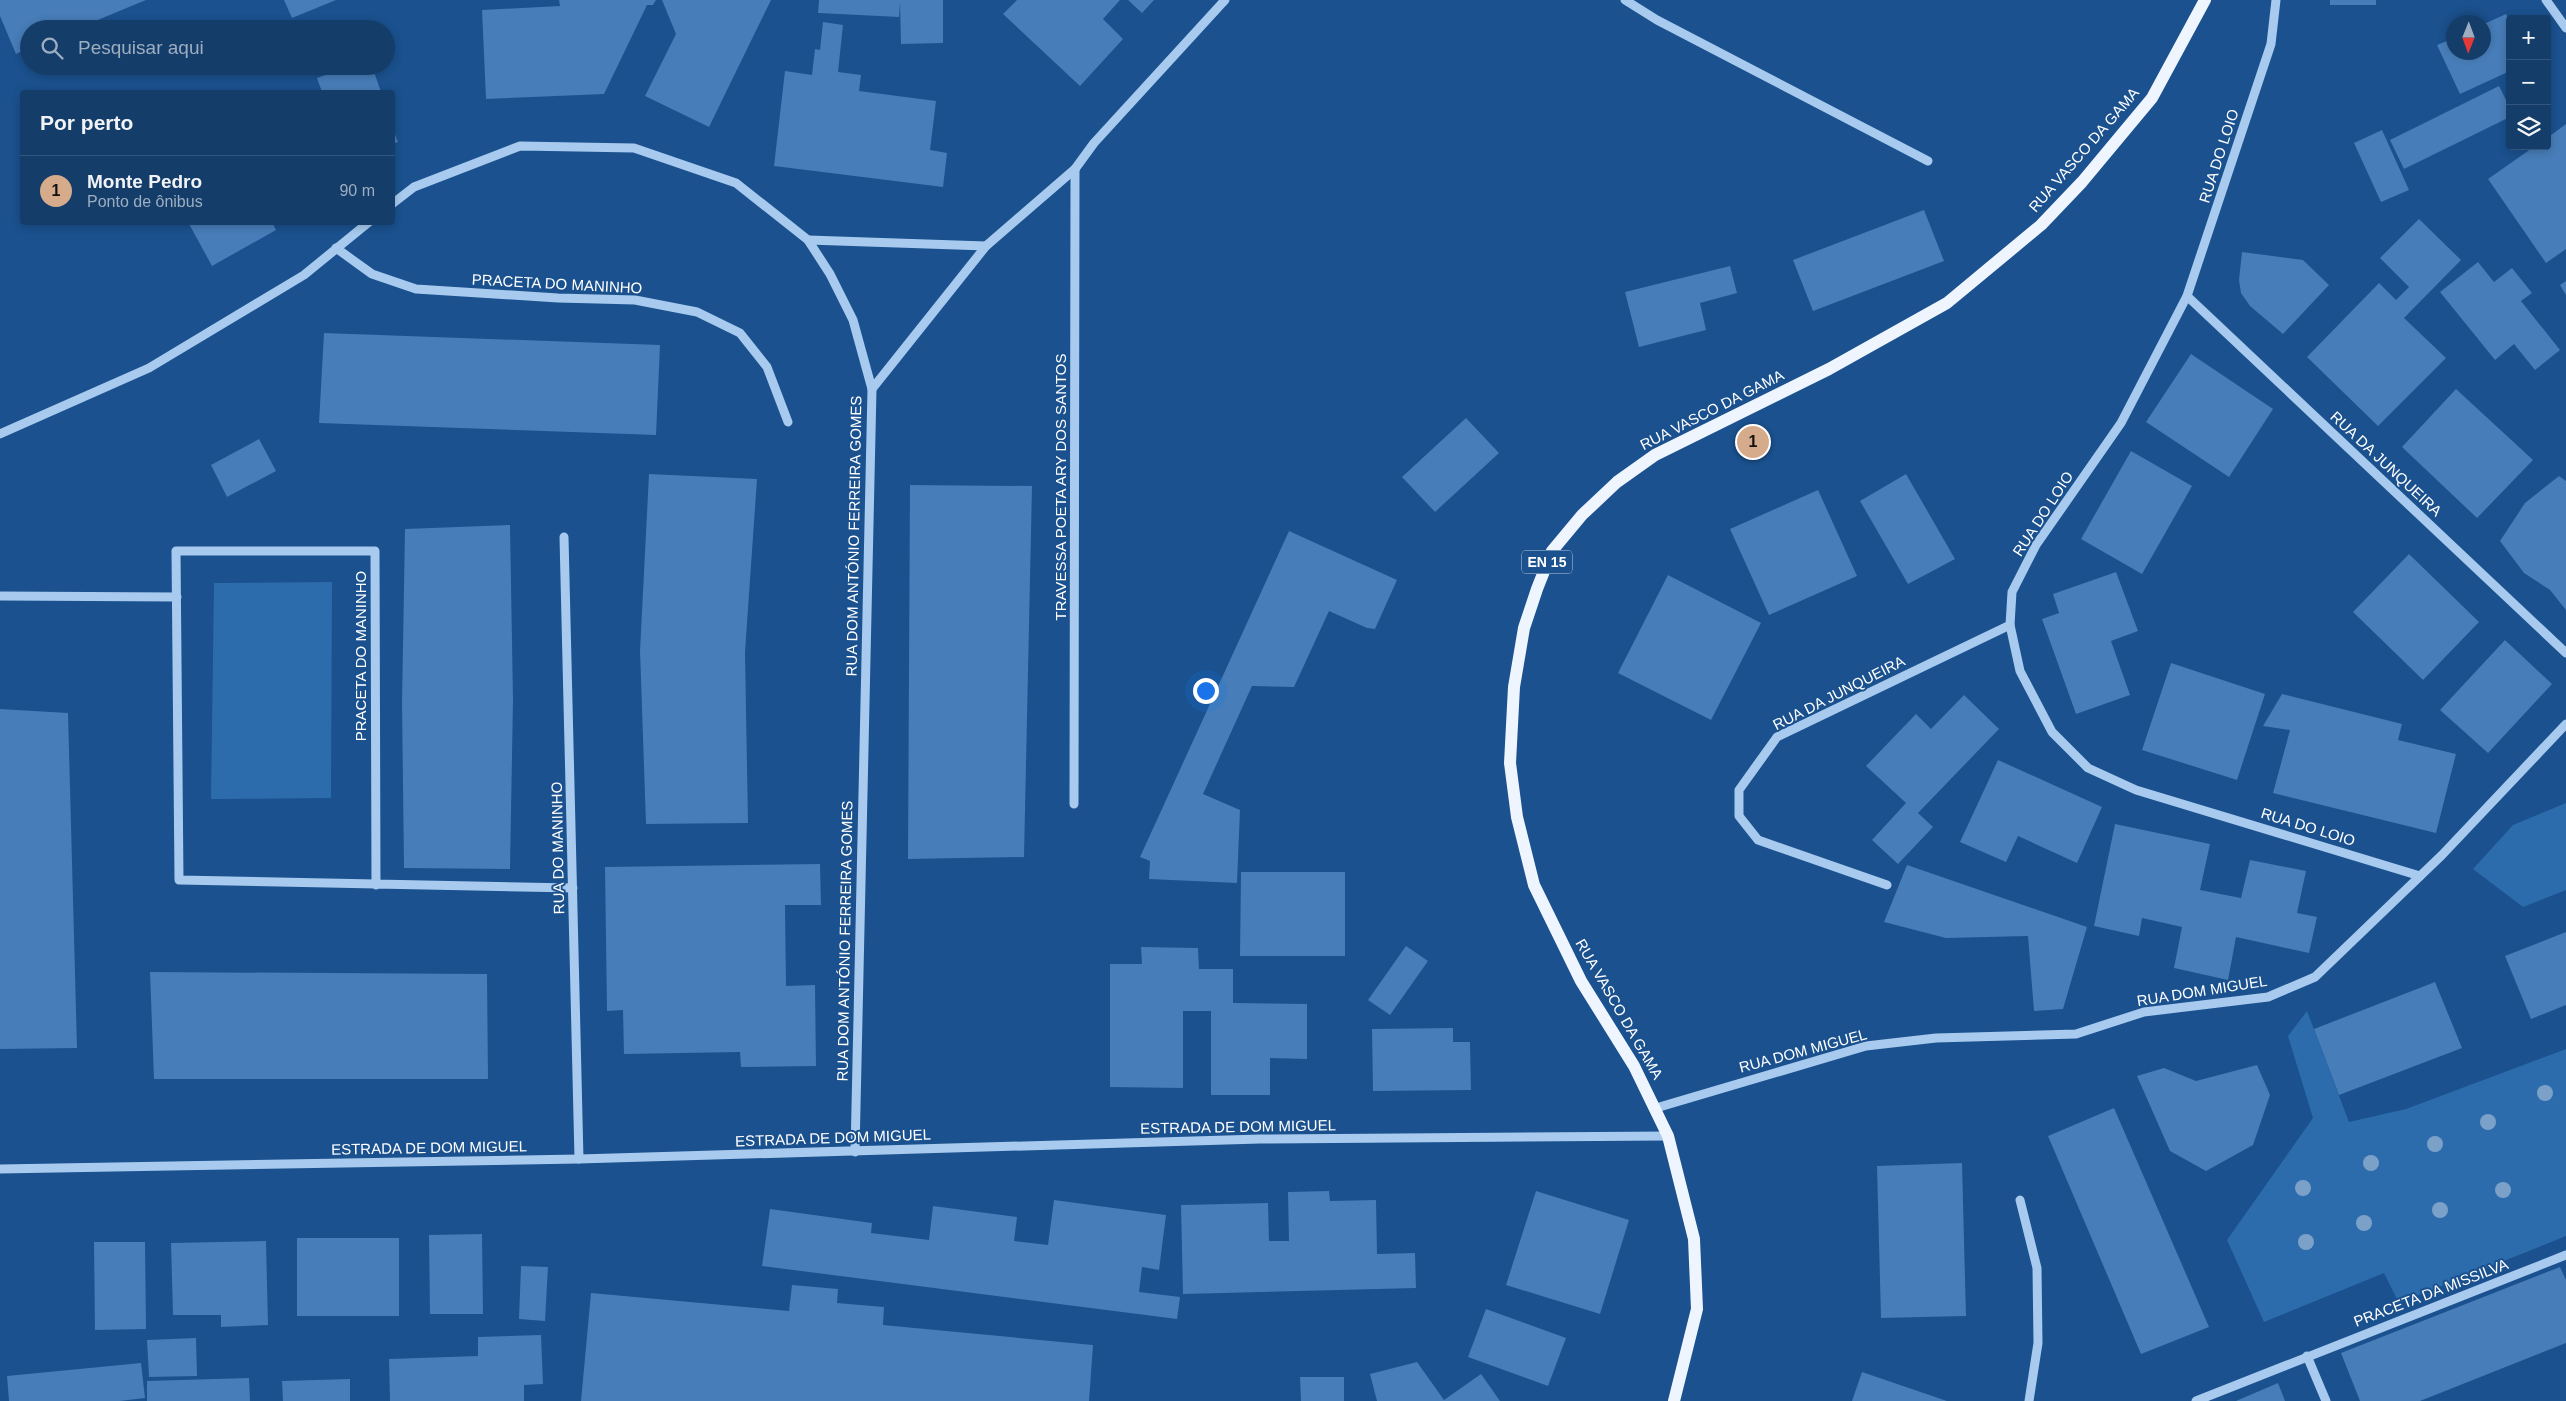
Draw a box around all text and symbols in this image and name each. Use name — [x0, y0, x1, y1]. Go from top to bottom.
north arrow — [2446, 15, 2491, 60]
map controls — [2506, 15, 2551, 150]
button: + — [2506, 15, 2551, 60]
search box — [20, 20, 395, 75]
icon: search — [38, 34, 66, 62]
text: Pesquisar aqui — [78, 37, 204, 58]
button: − — [2506, 60, 2551, 105]
street label: RUA VASCO DA GAMA — [2025, 84, 2142, 215]
button: layers — [2506, 105, 2551, 150]
street label: RUA DO LOIO — [2195, 107, 2242, 205]
text: Por perto — [40, 111, 133, 134]
text: Monte Pedro — [87, 171, 202, 192]
text: 1 — [52, 182, 60, 199]
text: 90 m — [339, 182, 375, 199]
text: Ponto de ônibus — [87, 193, 203, 210]
street label: PRACETA DO MANINHO — [471, 271, 643, 296]
street label: TRAVESSA POETA ARY DOS SANTOS — [1052, 353, 1069, 621]
street label: RUA VASCO DA GAMA — [1637, 366, 1786, 453]
street label: RUA DOM ANTÓNIO FERREIRA GOMES — [843, 395, 864, 677]
street label: RUA DA JUNQUEIRA — [2327, 408, 2445, 520]
pin: 1 — [1737, 423, 1769, 461]
street label: RUA DO LOIO — [2009, 468, 2076, 559]
road number: EN 15 — [1522, 550, 1572, 574]
street label: PRACETA DO MANINHO — [352, 571, 369, 741]
street label: RUA DA JUNQUEIRA — [1770, 652, 1908, 733]
your location — [1193, 678, 1219, 704]
street label: RUA DO MANINHO — [548, 782, 567, 914]
street label: RUA DOM ANTÓNIO FERREIRA GOMES — [834, 800, 855, 1082]
street label: RUA DO LOIO — [2259, 804, 2357, 849]
street label: RUA VASCO DA GAMA — [1572, 936, 1667, 1082]
street label: RUA DOM MIGUEL — [2136, 972, 2268, 1009]
street label: RUA DOM MIGUEL — [1737, 1025, 1869, 1076]
street label: ESTRADA DE DOM MIGUEL — [1140, 1116, 1336, 1137]
street label: ESTRADA DE DOM MIGUEL — [735, 1126, 931, 1149]
street label: ESTRADA DE DOM MIGUEL — [331, 1137, 527, 1158]
street label: PRACETA DA MISSILVA — [2351, 1255, 2511, 1330]

